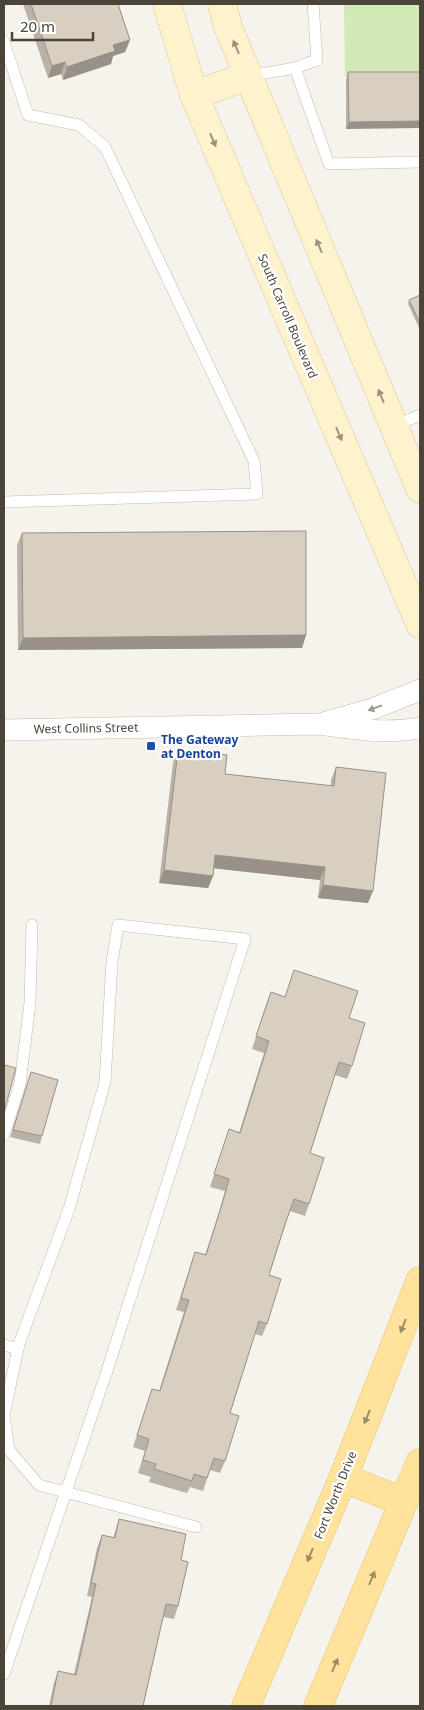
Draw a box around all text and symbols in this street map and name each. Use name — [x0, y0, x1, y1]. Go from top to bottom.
scale bar — [12, 10, 94, 42]
text: 20 m — [20, 16, 55, 36]
one-way arrow — [232, 40, 240, 54]
one-way arrow — [210, 133, 218, 147]
one-way arrow — [315, 238, 323, 253]
street label: South Carroll Boulevard — [254, 251, 322, 381]
one-way arrow — [377, 389, 385, 403]
one-way arrow — [335, 427, 343, 442]
one-way arrow — [367, 704, 382, 712]
street label: West Collins Street — [33, 719, 139, 737]
place label: The Gateway at Denton — [161, 731, 238, 762]
marker: The Gateway at Denton — [145, 740, 157, 752]
one-way arrow — [398, 1319, 406, 1333]
one-way arrow — [363, 1410, 371, 1425]
street label: Fort Worth Drive — [310, 1448, 360, 1542]
one-way arrow — [306, 1548, 314, 1563]
one-way arrow — [368, 1571, 376, 1585]
one-way arrow — [332, 1658, 340, 1672]

